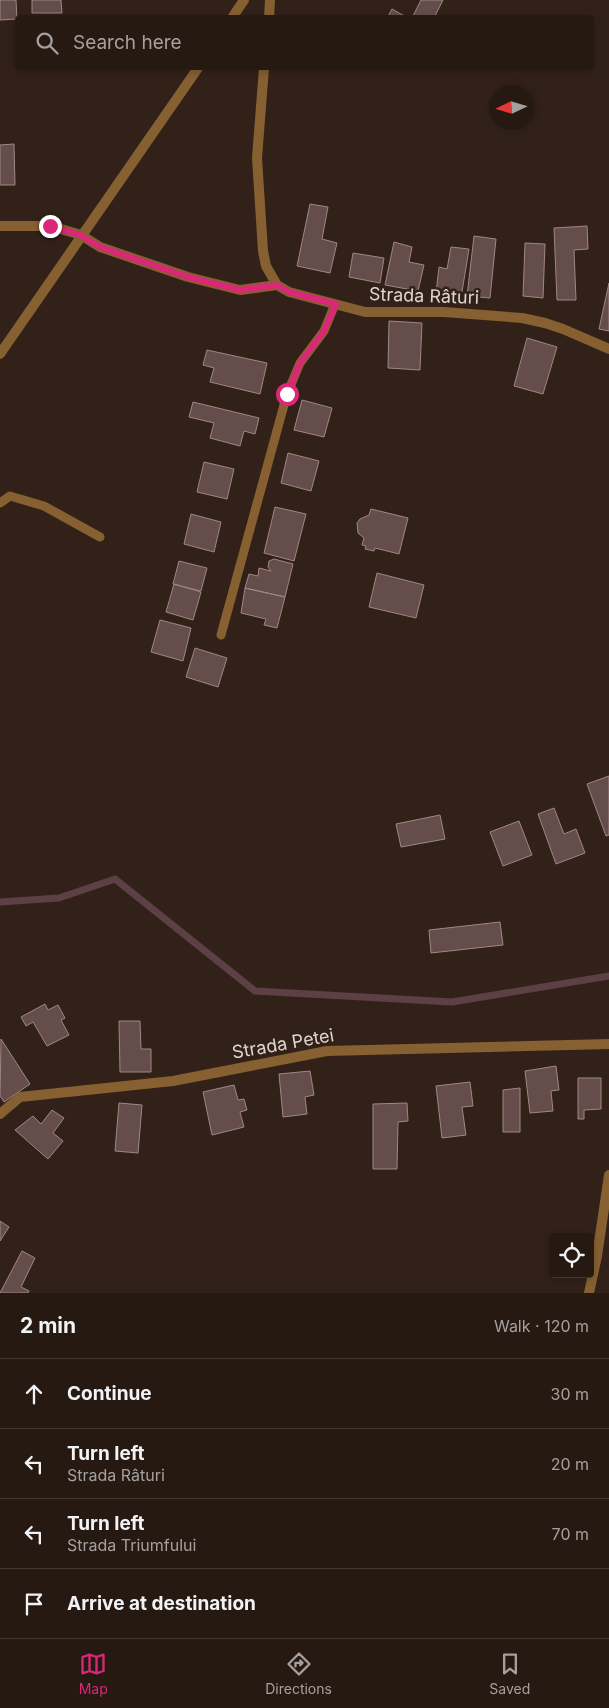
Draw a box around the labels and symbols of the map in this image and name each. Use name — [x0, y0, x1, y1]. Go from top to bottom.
north arrow — [489, 85, 534, 130]
route end — [39, 215, 62, 238]
street label: Strada Râturi — [369, 283, 479, 308]
route start — [276, 383, 299, 406]
street label: Strada Petei — [230, 1024, 335, 1063]

